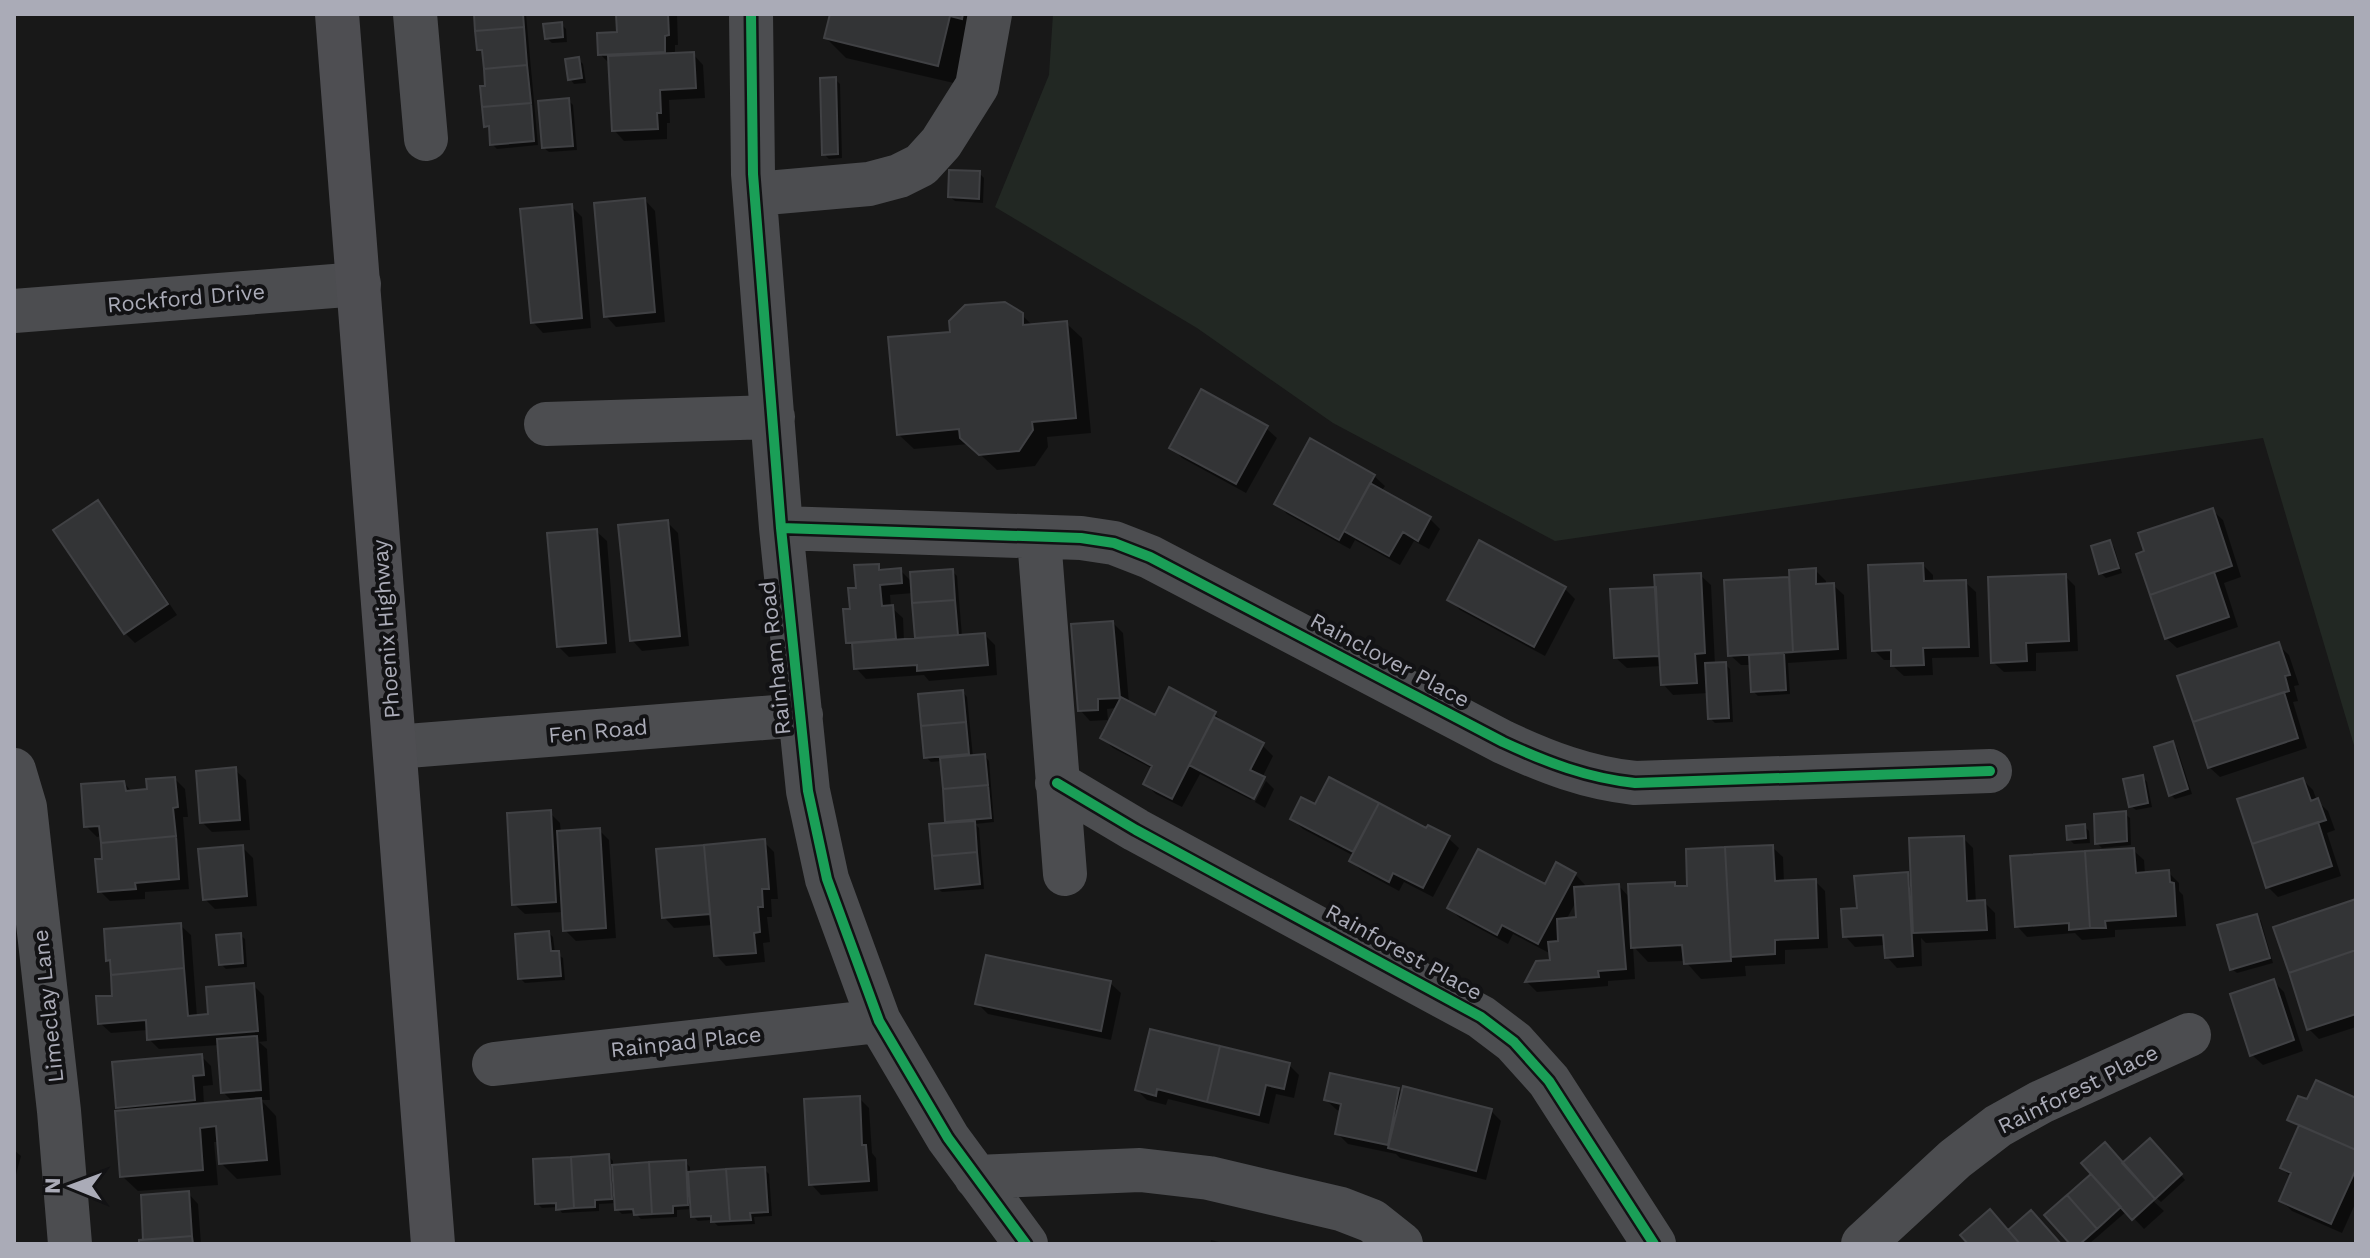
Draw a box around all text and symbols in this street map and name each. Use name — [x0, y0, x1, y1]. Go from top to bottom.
street label: Rockford Drive — [106, 279, 266, 317]
street label: Phoenix Highway — [367, 538, 405, 719]
street label: Rainham Road — [754, 580, 796, 736]
street label: Rainclover Place — [1306, 608, 1474, 712]
street label: Fen Road — [547, 714, 649, 748]
street label: Rainforest Place — [1321, 899, 1487, 1005]
street label: Limeclay Lane — [28, 928, 68, 1084]
street label: Rainpad Place — [609, 1022, 763, 1062]
street label: Rainforest Place — [1994, 1039, 2162, 1139]
north arrow — [32, 1146, 112, 1226]
text: N — [40, 1177, 65, 1194]

